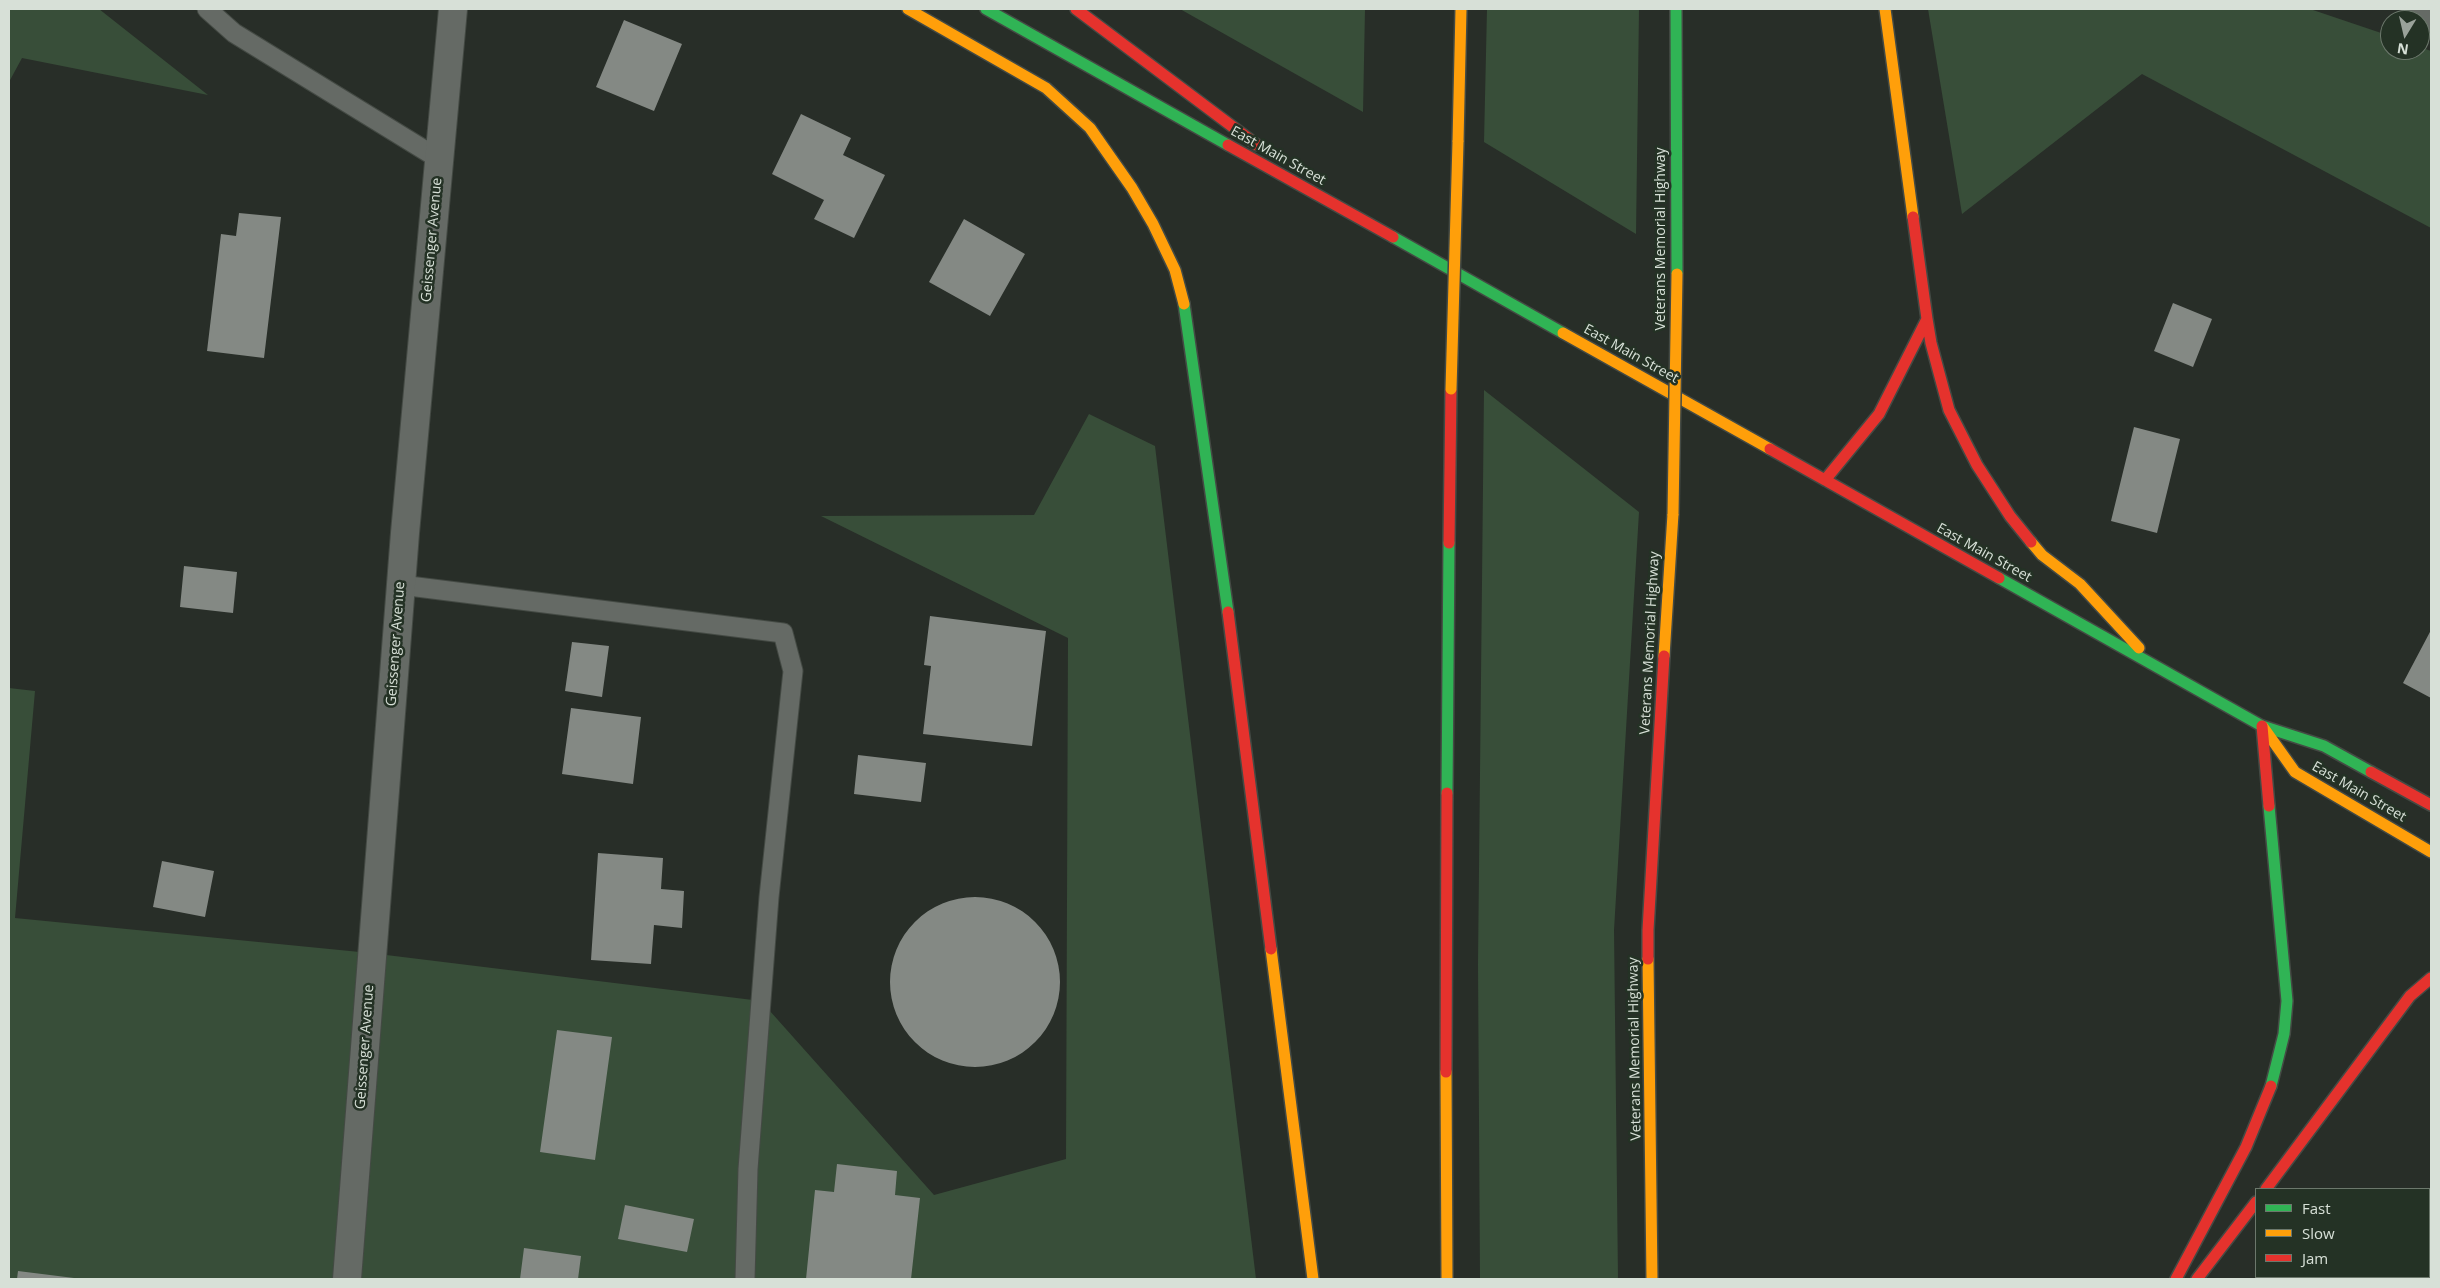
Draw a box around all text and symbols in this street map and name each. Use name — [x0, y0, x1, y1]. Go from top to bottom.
north arrow — [2380, 10, 2430, 60]
text: N — [2396, 39, 2410, 60]
street label: East Main Street — [1228, 123, 1328, 189]
street label: Veterans Memorial Highway — [1653, 147, 1669, 331]
street label: Geissenger Avenue — [418, 177, 446, 303]
street label: East Main Street — [1581, 321, 1681, 387]
street label: East Main Street — [1934, 520, 2034, 586]
street label: Veterans Memorial Highway — [1637, 551, 1663, 735]
street label: Geissenger Avenue — [383, 581, 409, 707]
street label: East Main Street — [2309, 758, 2409, 826]
street label: Veterans Memorial Highway — [1625, 957, 1645, 1141]
street label: Geissenger Avenue — [352, 984, 378, 1110]
legend — [2255, 1188, 2430, 1278]
text: Fast — [2302, 1198, 2331, 1218]
text: Slow — [2302, 1223, 2335, 1243]
text: Jam — [2302, 1248, 2328, 1268]

